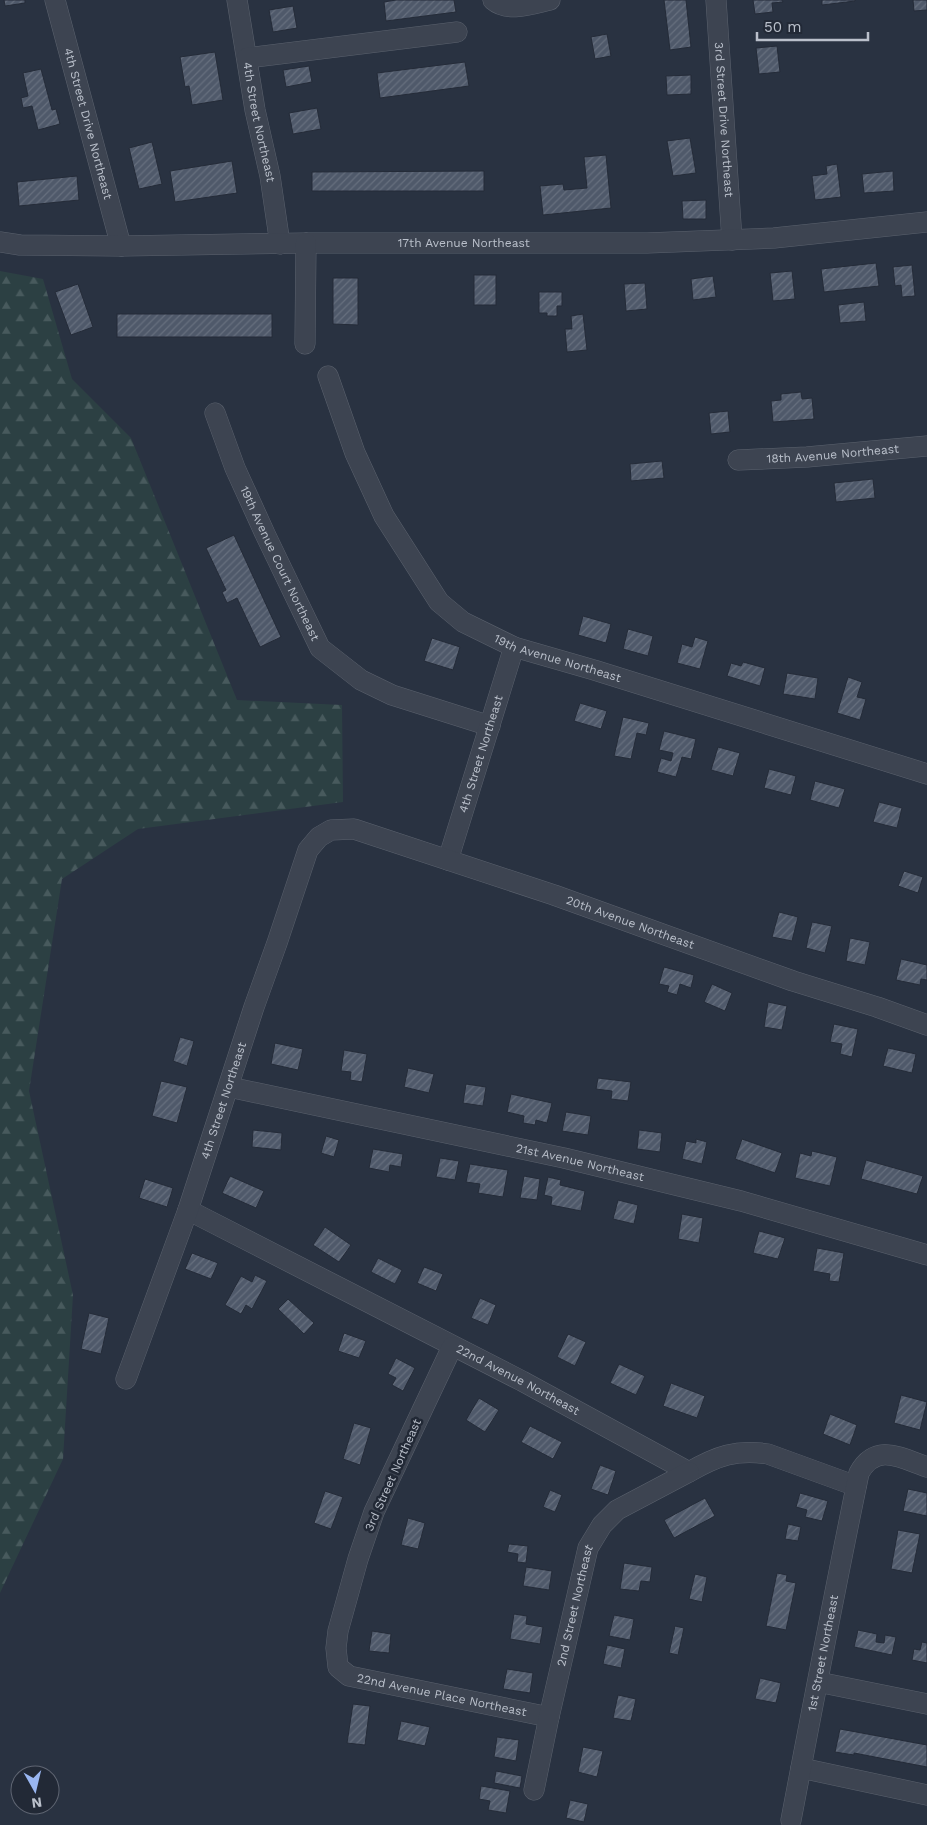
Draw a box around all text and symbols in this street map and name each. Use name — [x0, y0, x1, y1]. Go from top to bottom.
scale bar — [757, 10, 868, 42]
text: 50 m — [764, 18, 801, 36]
street label: 3rd Street Drive Northeast — [712, 42, 736, 198]
street label: 4th Street Drive Northeast — [61, 46, 115, 201]
street label: 4th Street Northeast — [240, 61, 278, 183]
street label: 17th Avenue Northeast — [398, 236, 530, 250]
street label: 18th Avenue Northeast — [766, 442, 900, 466]
street label: 19th Avenue Court Northeast — [237, 484, 322, 643]
street label: 19th Avenue Northeast — [492, 631, 623, 685]
street label: 4th Street Northeast — [456, 694, 506, 814]
street label: 20th Avenue Northeast — [564, 893, 696, 952]
street label: 4th Street Northeast — [198, 1040, 249, 1161]
street label: 21st Avenue Northeast — [515, 1141, 646, 1184]
street label: 22nd Avenue Northeast — [454, 1342, 582, 1418]
street label: 3rd Street Northeast — [362, 1417, 424, 1533]
street label: 2nd Street Northeast — [554, 1542, 596, 1668]
street label: 1st Street Northeast — [805, 1594, 841, 1712]
street label: 22nd Avenue Place Northeast — [356, 1671, 528, 1719]
north arrow — [10, 1765, 60, 1815]
text: N — [31, 1794, 43, 1812]

